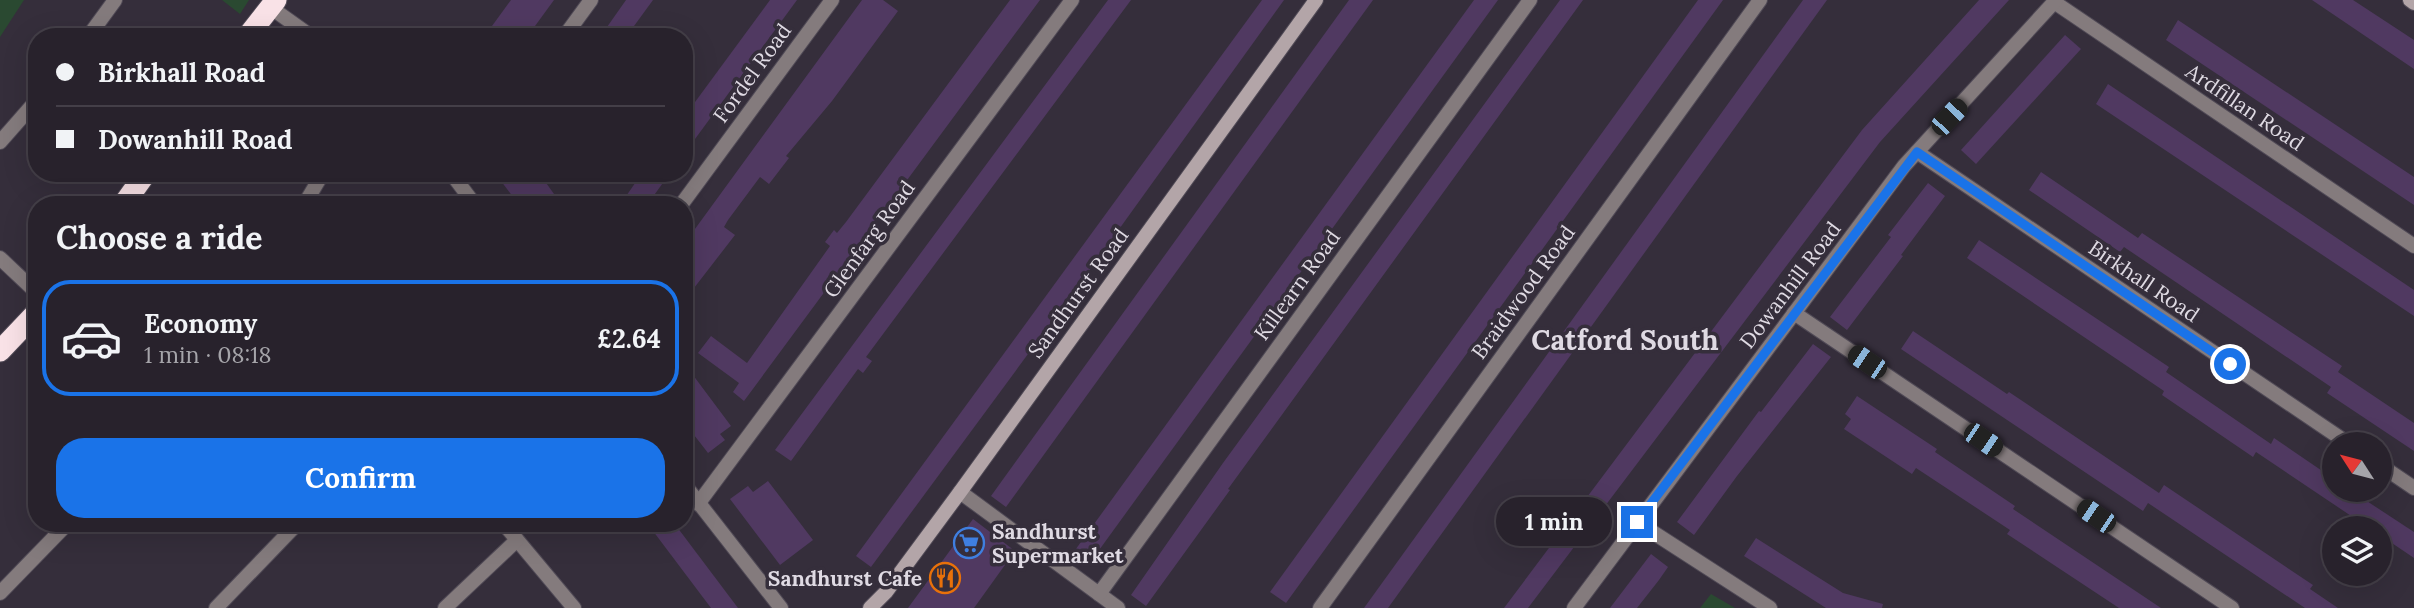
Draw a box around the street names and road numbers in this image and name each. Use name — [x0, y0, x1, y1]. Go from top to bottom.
street label: Fordel Road — [707, 18, 797, 128]
street label: Ardfillan Road — [2180, 57, 2309, 156]
street label: Glenfarg Road — [817, 175, 921, 303]
street label: Dowanhill Road — [1733, 216, 1847, 354]
street label: Braidwood Road — [1465, 220, 1581, 364]
street label: Sandhurst Road — [1022, 223, 1134, 363]
street label: Killearn Road — [1248, 225, 1346, 345]
street label: Birkhall Road — [2083, 234, 2205, 328]

